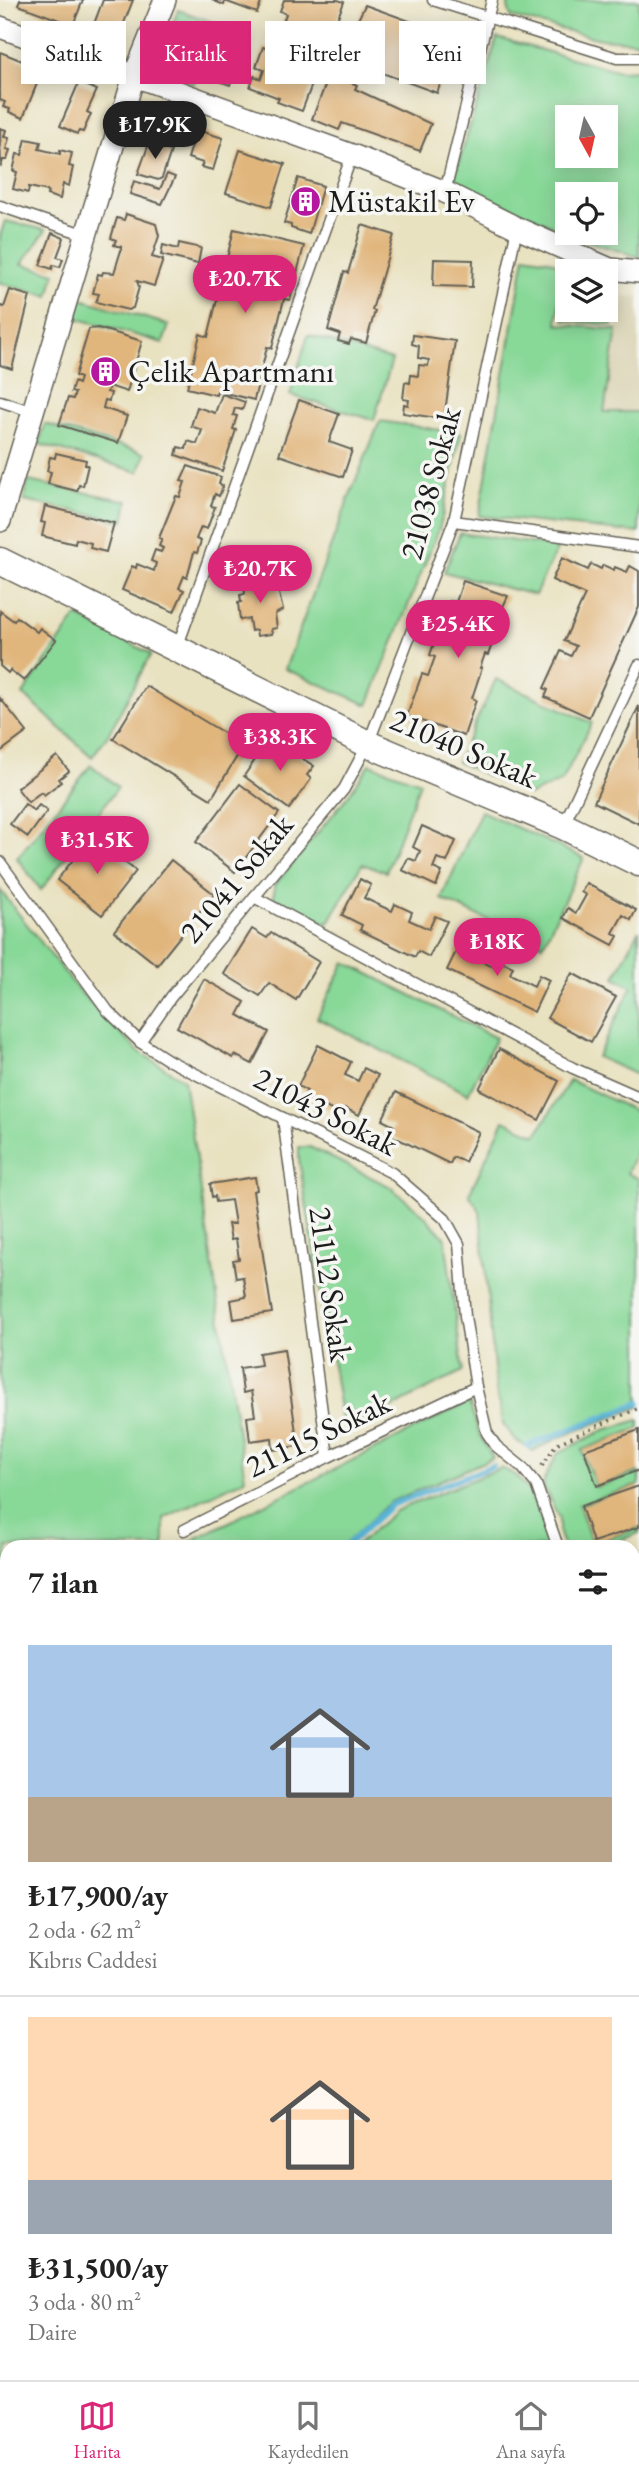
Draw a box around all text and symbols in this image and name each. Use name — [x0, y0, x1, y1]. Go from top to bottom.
chip: Satılık — [21, 21, 126, 84]
chip: Kiralık — [140, 21, 251, 84]
chip: Filtreler — [265, 21, 385, 84]
chip: Yeni — [399, 21, 486, 84]
pin: ₺17.9K — [98, 102, 212, 161]
north arrow — [555, 105, 618, 168]
map controls — [555, 105, 618, 322]
text: ₺17.9K — [119, 109, 191, 139]
place label: Müstakil Ev — [328, 180, 476, 222]
button: locate — [555, 182, 618, 245]
building icon: Müstakil Ev — [288, 184, 322, 218]
pin: ₺20.7K — [188, 256, 302, 315]
button: layers — [555, 259, 618, 322]
text: ₺20.7K — [209, 263, 281, 293]
place label: Çelik Apartmanı — [128, 350, 334, 392]
building icon: Çelik Apartmanı — [88, 354, 122, 388]
street label: 21038 Sokak — [389, 401, 471, 564]
pin: ₺20.7K — [203, 546, 317, 605]
text: ₺20.7K — [224, 553, 296, 583]
pin: ₺25.4K — [401, 600, 515, 660]
text: ₺25.4K — [422, 608, 494, 638]
street label: 21040 Sokak — [384, 698, 545, 798]
pin: ₺38.3K — [223, 714, 337, 773]
text: ₺38.3K — [244, 721, 316, 751]
street label: 21041 Sokak — [170, 804, 303, 951]
pin: ₺31.5K — [40, 816, 154, 876]
text: ₺31.5K — [61, 824, 133, 854]
pin: ₺18K — [456, 918, 538, 978]
text: ₺18K — [470, 926, 524, 956]
street label: 21043 Sokak — [247, 1057, 406, 1166]
street label: 21112 Sokak — [299, 1204, 363, 1365]
street label: 21115 Sokak — [239, 1380, 398, 1487]
text: 7 ilan — [28, 1563, 99, 1602]
icon: filters — [574, 1563, 612, 1601]
icon: home — [257, 1690, 383, 1816]
text: ₺17,900/ay — [28, 1876, 168, 1915]
text: 2 oda · 62 m² — [28, 1915, 141, 1945]
text: Kıbrıs Caddesi — [28, 1945, 157, 1975]
icon: home — [257, 2062, 383, 2188]
text: ₺31,500/ay — [28, 2248, 168, 2287]
text: 3 oda · 80 m² — [28, 2287, 141, 2317]
text: Daire — [28, 2317, 77, 2347]
tab: Harita — [73, 2397, 121, 2464]
tab: Kaydedilen — [268, 2397, 349, 2464]
tab: Ana sayfa — [496, 2397, 566, 2464]

